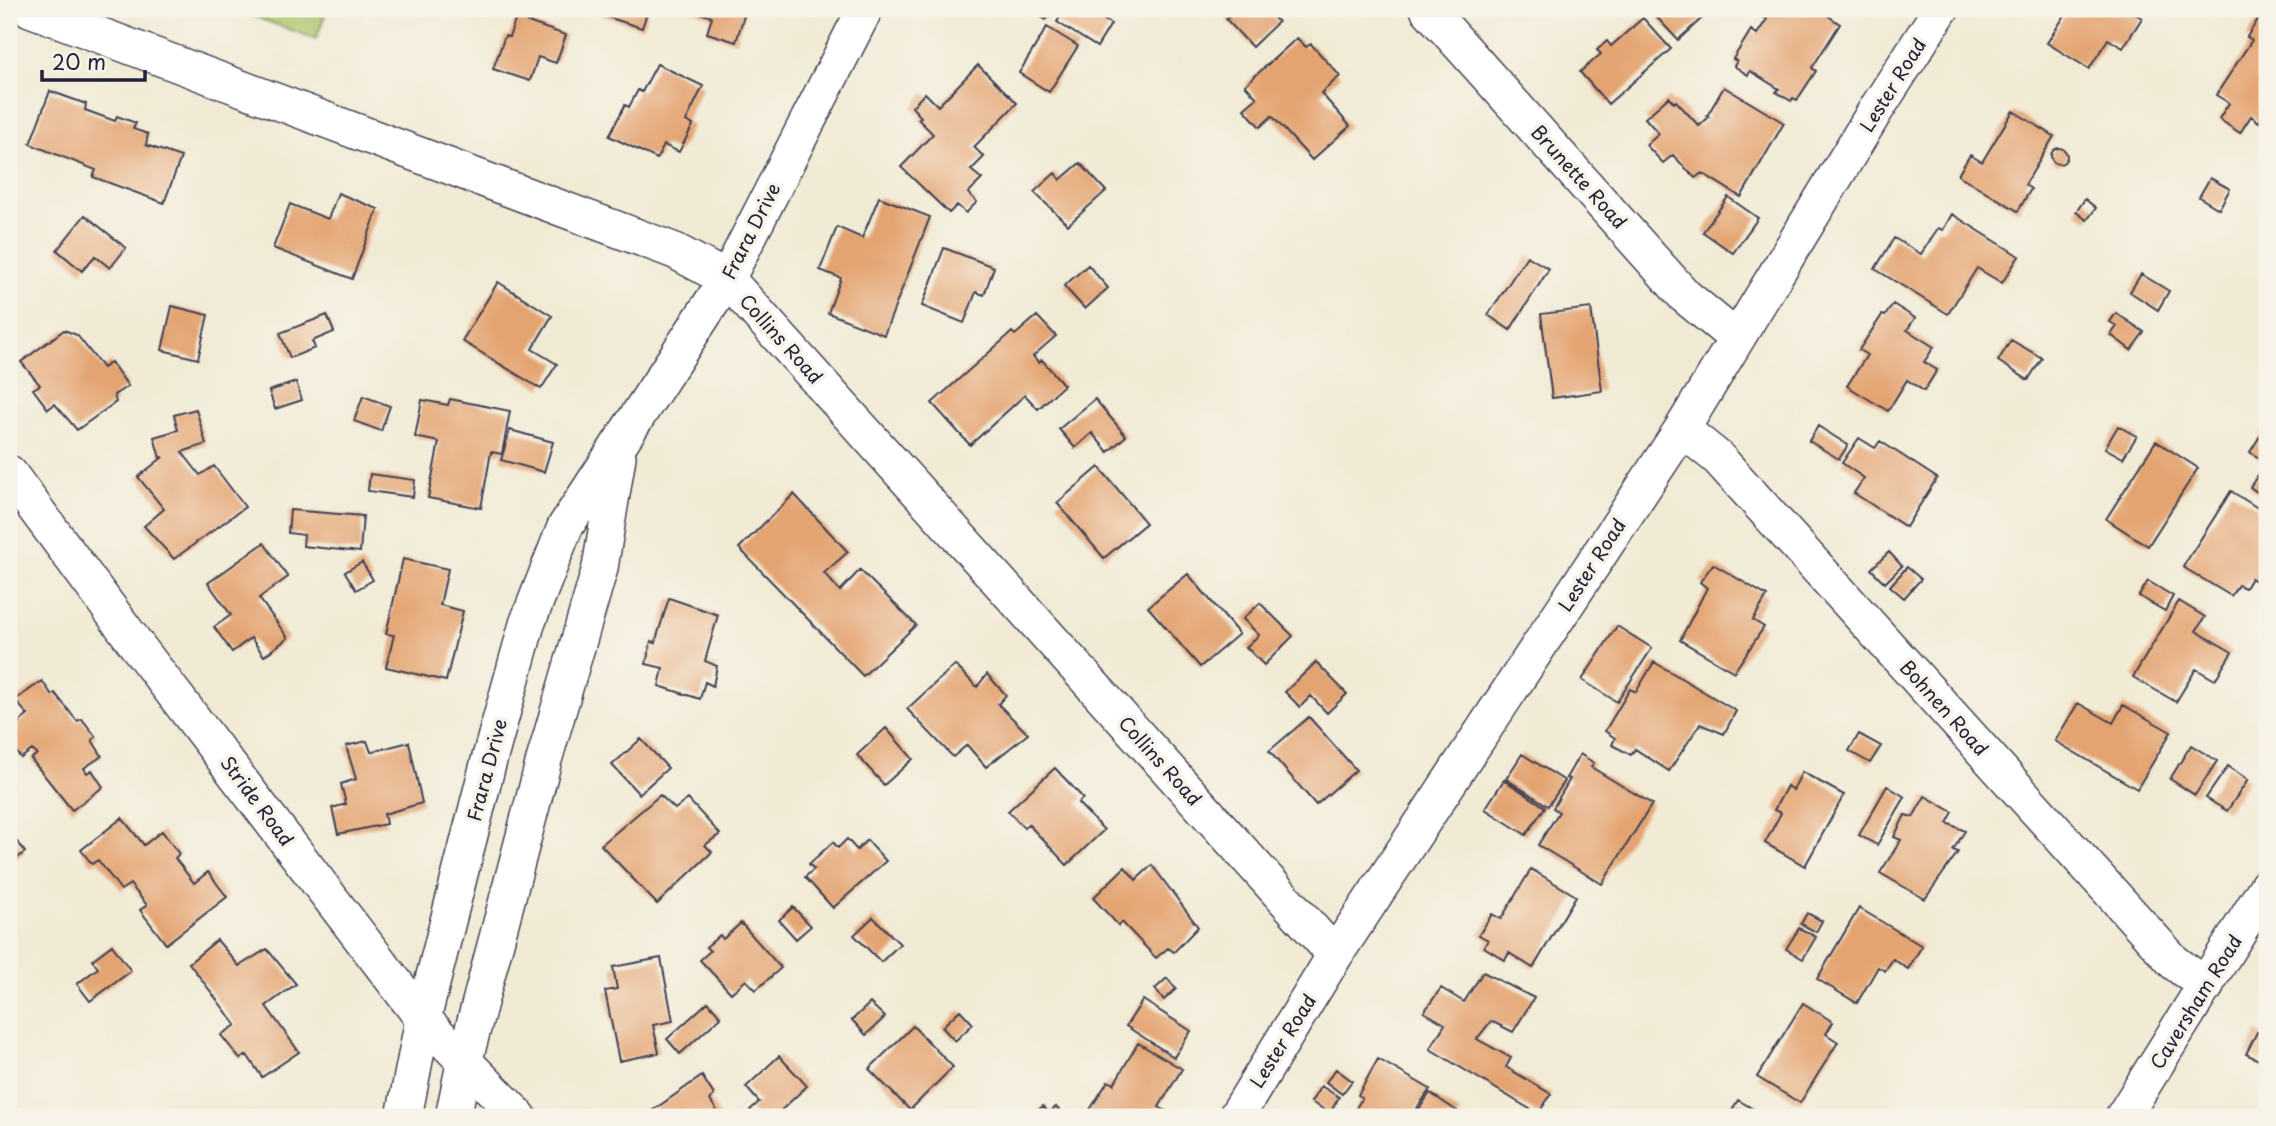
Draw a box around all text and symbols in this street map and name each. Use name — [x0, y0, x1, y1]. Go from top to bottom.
street label: Lester Road — [1852, 32, 1932, 137]
scale bar — [42, 38, 145, 82]
text: 20 m — [52, 45, 106, 77]
street label: Brunette Road — [1525, 118, 1634, 235]
street label: Frara Drive — [714, 177, 786, 284]
street label: Collins Road — [734, 287, 830, 390]
street label: Lester Road — [1551, 512, 1632, 617]
street label: Bohnen Road — [1894, 653, 1995, 761]
street label: Collins Road — [1113, 709, 1209, 812]
street label: Frara Drive — [459, 715, 513, 824]
street label: Stride Road — [215, 749, 301, 851]
street label: Caversham Road — [2142, 929, 2248, 1074]
street label: Lester Road — [1242, 988, 1322, 1093]

